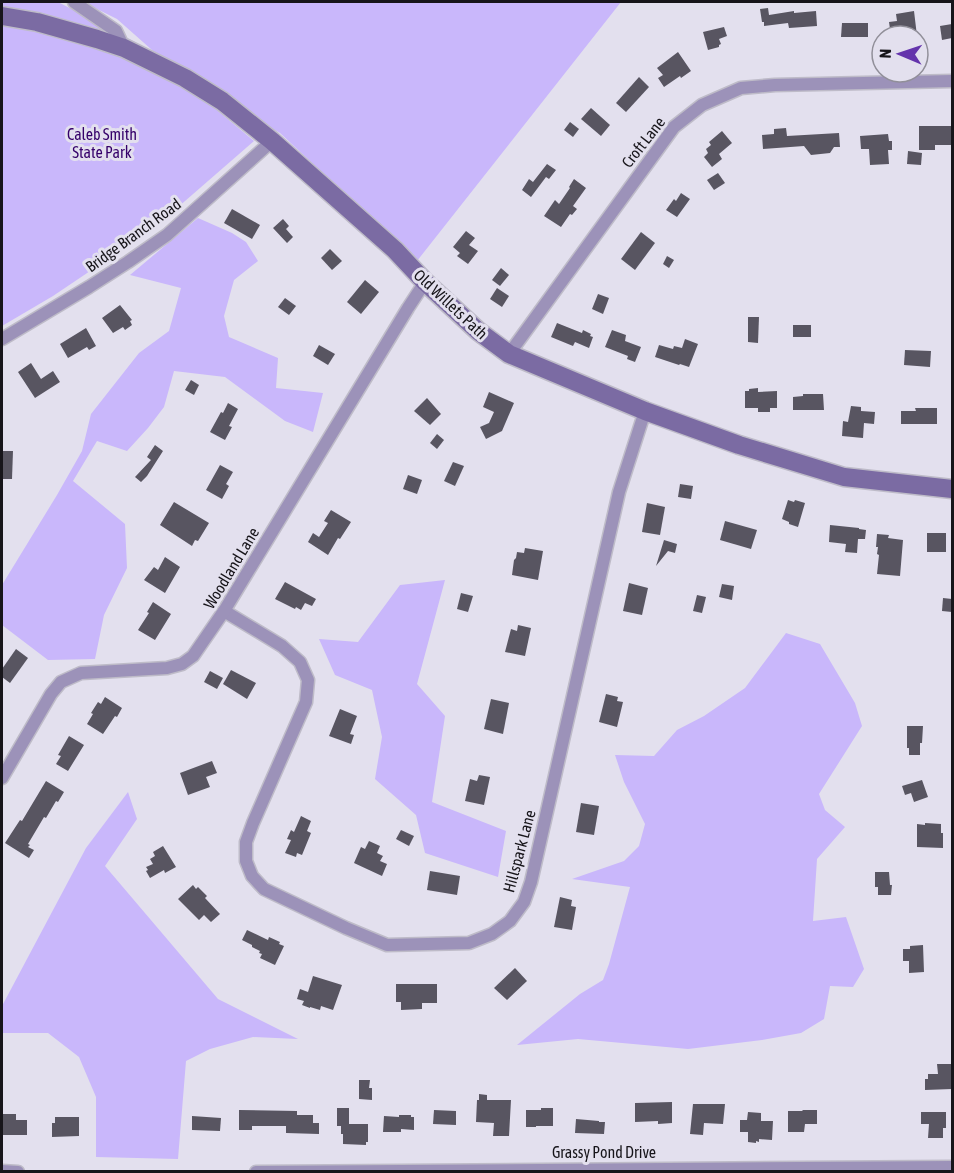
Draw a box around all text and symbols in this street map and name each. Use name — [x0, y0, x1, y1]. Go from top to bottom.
north arrow — [870, 24, 930, 84]
text: N — [876, 48, 894, 59]
street label: Croft Lane — [618, 113, 668, 171]
park label: Caleb Smith State Park — [67, 125, 137, 161]
street label: Bridge Branch Road — [82, 194, 185, 276]
street label: Old Willets Path — [411, 265, 491, 343]
street label: Woodland Lane — [200, 524, 262, 612]
street label: Hillspark Lane — [499, 808, 540, 895]
street label: Grassy Pond Drive — [552, 1143, 656, 1162]

